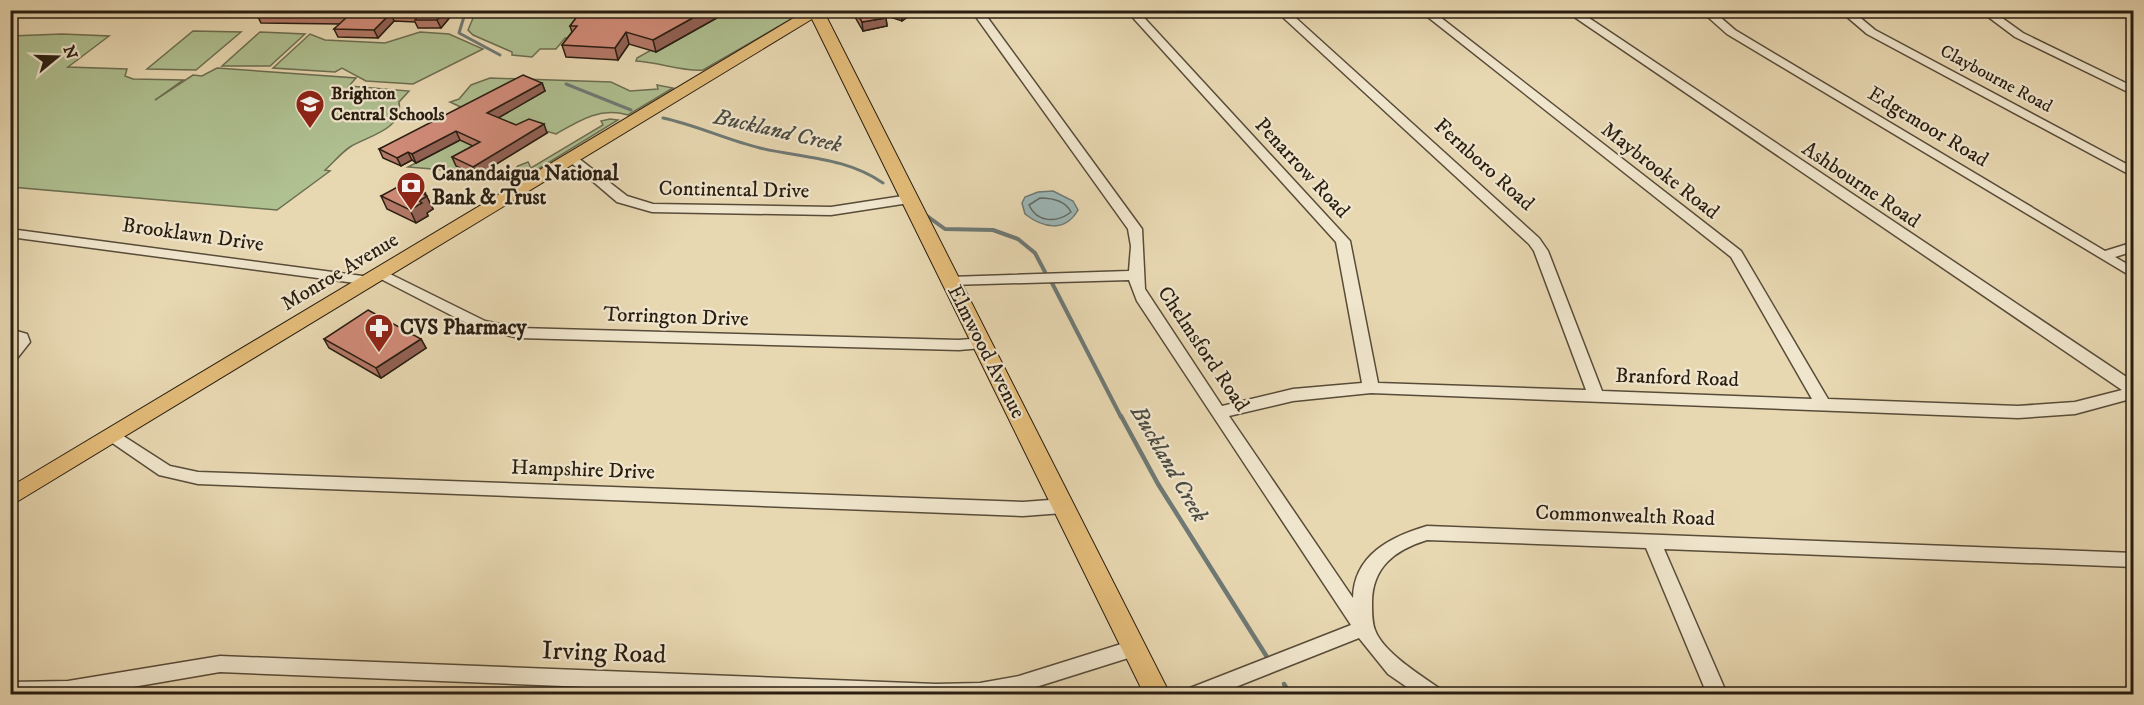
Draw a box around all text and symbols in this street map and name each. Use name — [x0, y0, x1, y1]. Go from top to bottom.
north arrow — [27, 27, 87, 87]
street label: Claybourne Road — [1936, 40, 2056, 118]
text: N — [59, 43, 82, 62]
street label: Edgemoor Road — [1863, 81, 1993, 173]
place label: Brighton Central Schools — [331, 83, 445, 126]
school or university icon: Brighton Central Schools — [294, 88, 326, 130]
water label: Buckland Creek — [710, 103, 845, 159]
street label: Penarrow Road — [1249, 112, 1355, 224]
street label: Fernboro Road — [1429, 113, 1540, 217]
street label: Maybrooke Road — [1596, 117, 1725, 226]
street label: Ashbourne Road — [1797, 136, 1925, 234]
place label: Canandaigua National Bank & Trust — [432, 161, 619, 211]
bank icon: Canandaigua National Bank & Trust — [395, 170, 427, 212]
street label: Continental Drive — [658, 176, 810, 204]
street label: Brooklawn Drive — [121, 212, 266, 258]
street label: Monroe Avenue — [277, 227, 403, 317]
street label: Elmwood Avenue — [941, 281, 1031, 423]
street label: Chelmsford Road — [1151, 281, 1255, 417]
street label: Torrington Drive — [603, 301, 749, 333]
pharmacy icon: CVS Pharmacy — [363, 312, 395, 354]
place label: CVS Pharmacy — [400, 315, 527, 341]
street label: Branford Road — [1615, 363, 1740, 393]
water label: Buckland Creek — [1124, 400, 1214, 528]
street label: Hampshire Drive — [511, 454, 656, 486]
street label: Commonwealth Road — [1535, 500, 1716, 532]
street label: Irving Road — [541, 634, 667, 672]

